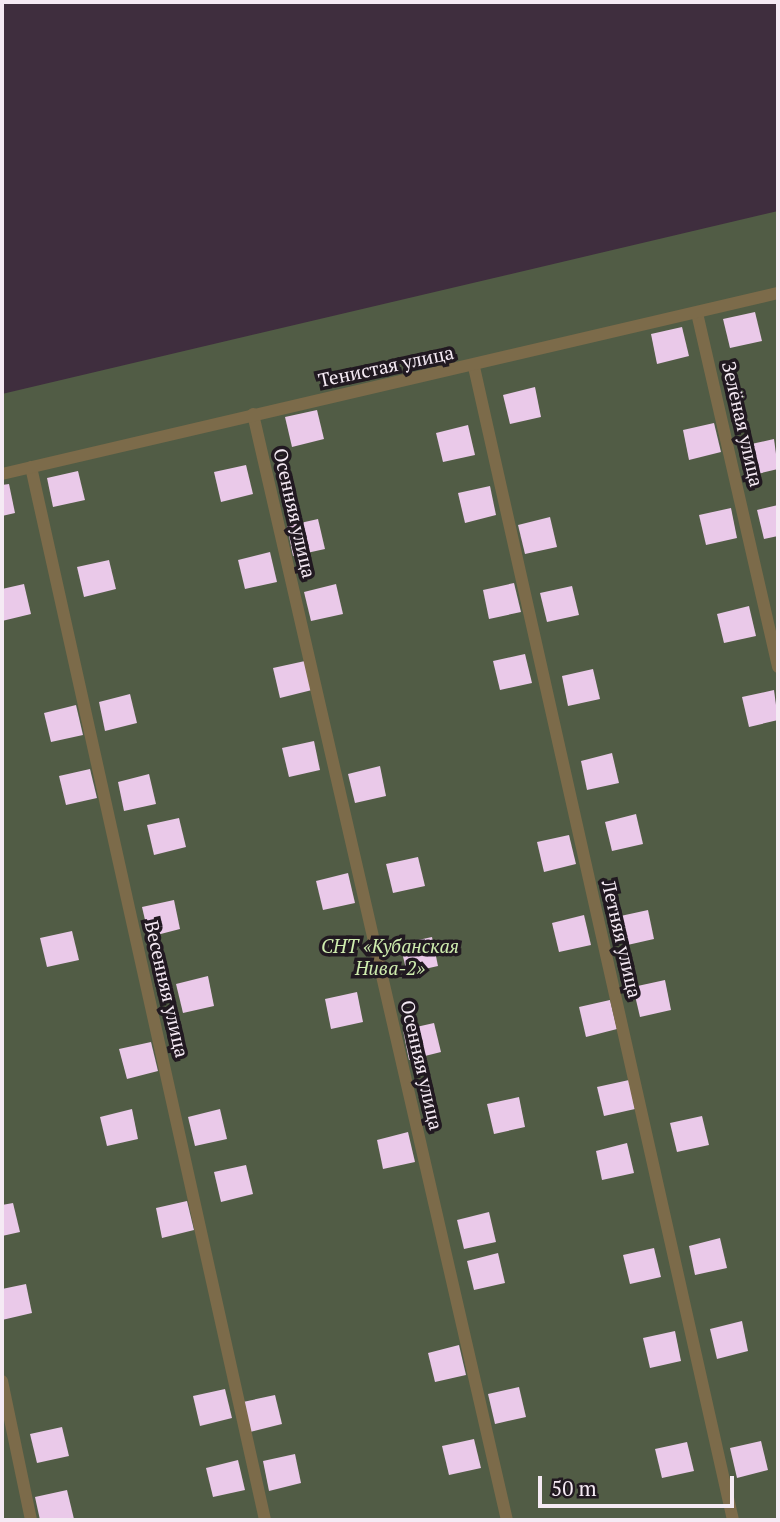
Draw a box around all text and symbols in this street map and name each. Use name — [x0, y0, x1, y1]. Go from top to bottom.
street label: Тенистая улица — [316, 341, 456, 391]
street label: Зелёная улица — [718, 359, 768, 489]
street label: Осенняя улица — [269, 446, 321, 580]
street label: Летняя улица — [597, 878, 647, 1000]
street label: Весенняя улица — [140, 918, 194, 1060]
park label: СНТ «Кубанская Нива-2» — [321, 935, 459, 979]
street label: Осенняя улица — [396, 998, 448, 1132]
scale bar — [542, 1462, 738, 1506]
text: 50 m — [551, 1474, 597, 1502]

